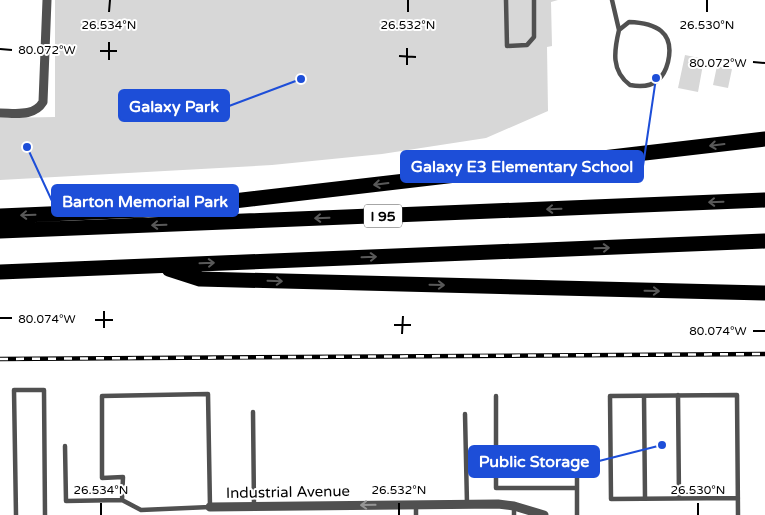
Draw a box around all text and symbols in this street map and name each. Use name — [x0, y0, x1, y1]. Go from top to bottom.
text: 26.534°N — [82, 18, 136, 32]
text: 26.532°N — [381, 18, 435, 32]
text: 26.530°N — [680, 18, 734, 32]
text: 80.072°W — [18, 43, 76, 57]
text: 80.072°W — [689, 56, 747, 70]
callout: Galaxy Park — [119, 90, 229, 121]
text: Galaxy Park — [129, 97, 219, 117]
one-way arrow — [709, 140, 725, 150]
callout: Galaxy E3 Elementary School — [401, 151, 643, 182]
text: Galaxy E3 Elementary School — [411, 157, 633, 177]
one-way arrow — [374, 179, 390, 189]
callout: Barton Memorial Park — [52, 185, 238, 216]
text: Barton Memorial Park — [62, 192, 228, 212]
one-way arrow — [709, 197, 725, 207]
one-way arrow — [546, 204, 562, 213]
road number: I 95 — [364, 205, 402, 228]
one-way arrow — [20, 210, 36, 220]
one-way arrow — [314, 213, 330, 223]
one-way arrow — [152, 220, 168, 229]
one-way arrow — [593, 243, 609, 252]
one-way arrow — [361, 252, 377, 262]
one-way arrow — [199, 259, 215, 268]
one-way arrow — [266, 276, 283, 286]
one-way arrow — [429, 280, 445, 290]
one-way arrow — [644, 286, 660, 295]
text: 80.074°W — [18, 312, 76, 326]
text: 80.074°W — [689, 324, 747, 338]
callout: Public Storage — [469, 446, 599, 477]
text: Public Storage — [479, 452, 589, 472]
street label: Industrial Avenue — [226, 482, 350, 502]
text: 26.534°N — [74, 483, 128, 497]
text: 26.532°N — [372, 483, 426, 497]
text: 26.530°N — [671, 483, 725, 497]
one-way arrow — [360, 500, 376, 510]

